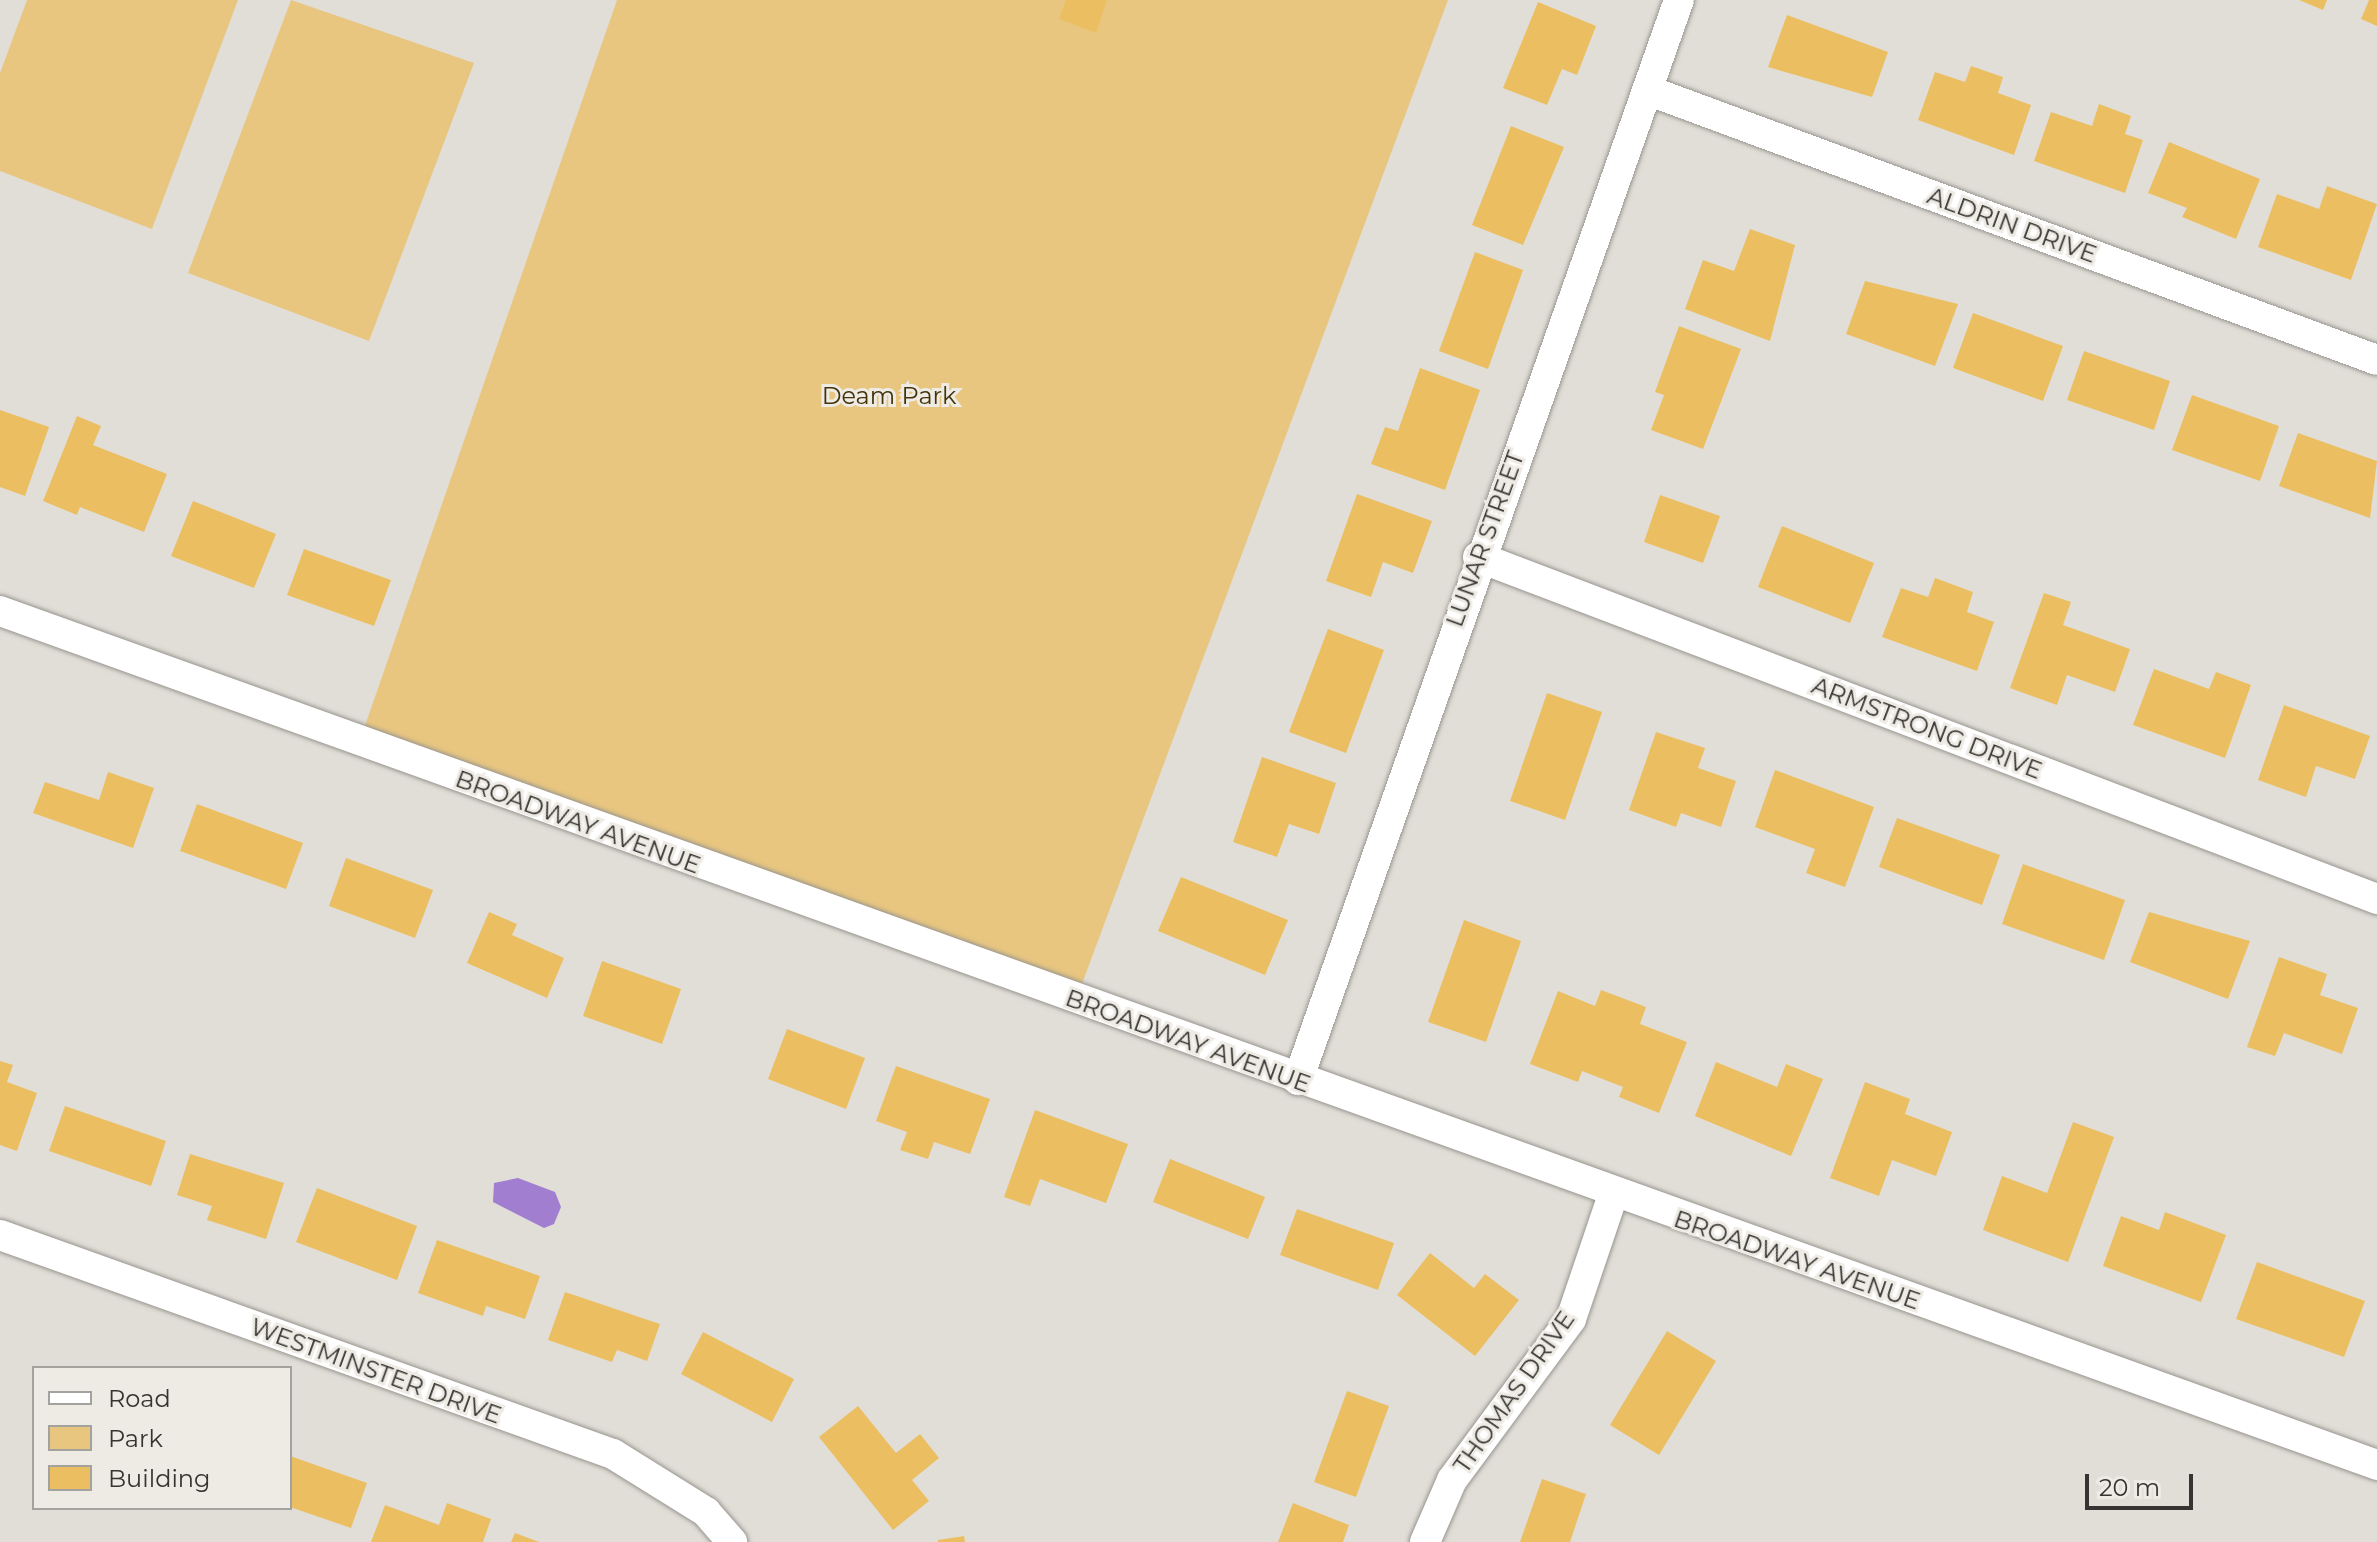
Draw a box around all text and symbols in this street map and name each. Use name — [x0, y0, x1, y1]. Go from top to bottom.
street label: ALDRIN DRIVE — [1923, 181, 2101, 269]
park label: Deam Park — [822, 382, 956, 410]
street label: LUNAR STREET — [1440, 447, 1530, 631]
street label: ARMSTRONG DRIVE — [1808, 671, 2046, 785]
street label: BROADWAY AVENUE — [452, 764, 704, 880]
street label: BROADWAY AVENUE — [1062, 983, 1314, 1099]
street label: BROADWAY AVENUE — [1670, 1204, 1924, 1316]
street label: THOMAS DRIVE — [1447, 1305, 1581, 1479]
street label: WESTMINSTER DRIVE — [247, 1312, 505, 1430]
legend — [32, 1366, 292, 1510]
text: Road — [108, 1384, 171, 1413]
text: Park — [108, 1424, 163, 1453]
scale bar — [2089, 1458, 2197, 1508]
text: Building — [108, 1464, 211, 1493]
text: 20 m — [2099, 1473, 2160, 1502]

